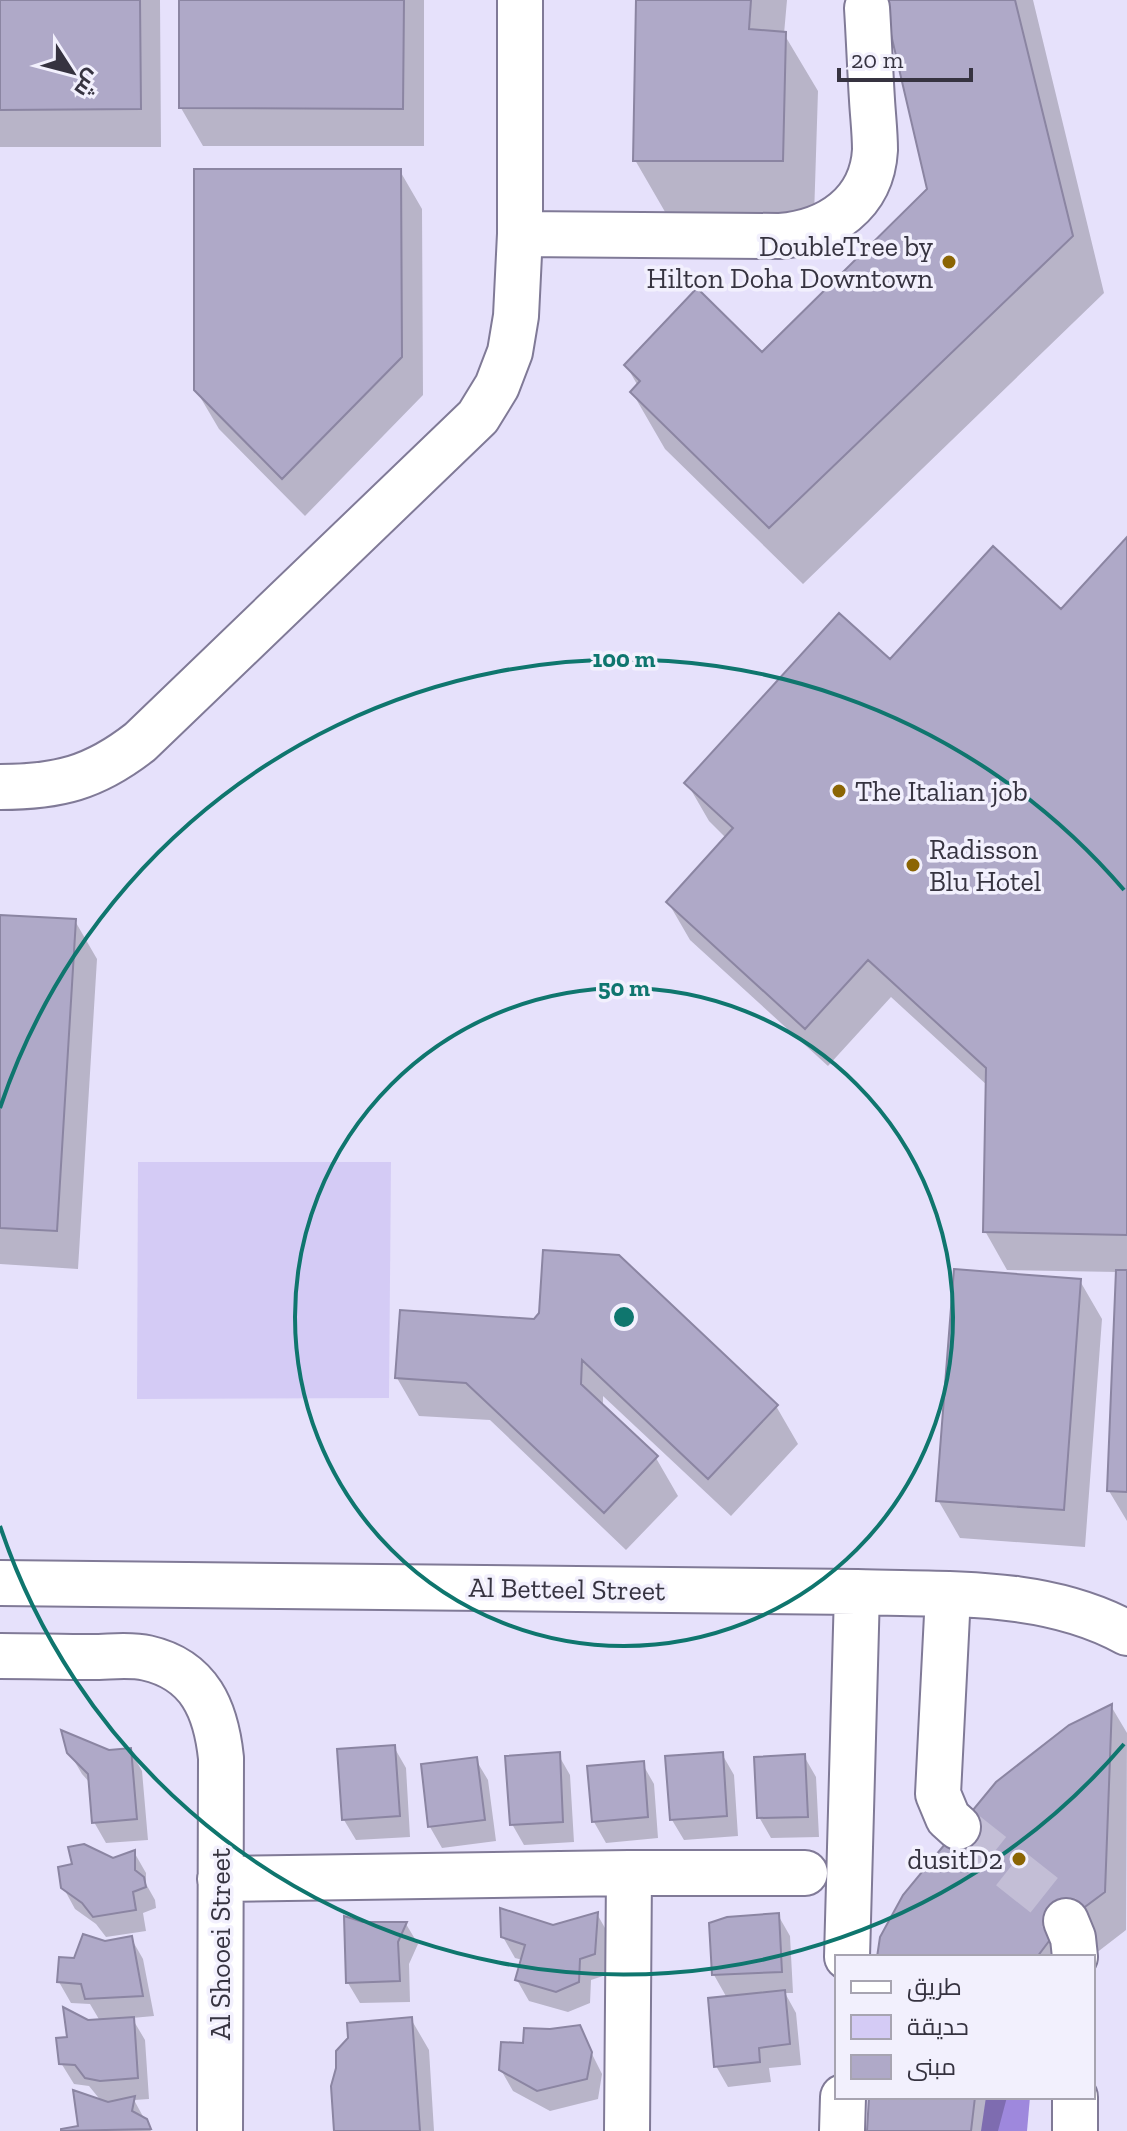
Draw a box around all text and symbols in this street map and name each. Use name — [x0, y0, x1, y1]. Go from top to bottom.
north arrow — [32, 32, 112, 112]
scale bar — [839, 32, 971, 82]
text: 20 m — [851, 45, 904, 74]
text: ش — [69, 64, 107, 103]
place label: DoubleTree by Hilton Doha Downtown — [646, 230, 934, 295]
marker: DoubleTree by Hilton Doha Downtown — [940, 253, 958, 271]
text: 100 m — [593, 644, 655, 673]
place label: The Italian job — [855, 775, 1028, 808]
marker: The Italian job — [830, 782, 848, 800]
place label: Radisson Blu Hotel — [929, 833, 1041, 898]
marker: Radisson Blu Hotel — [904, 856, 922, 874]
text: 50 m — [598, 973, 650, 1002]
centre of rings — [610, 1303, 638, 1331]
street label: Al Betteel Street — [468, 1571, 666, 1607]
place label: dusitD2 — [907, 1843, 1003, 1876]
street label: Al Shooei Street — [204, 1847, 237, 2040]
marker: dusitD2 — [1010, 1850, 1028, 1868]
legend — [835, 1955, 1095, 2099]
text: طريق — [907, 1972, 962, 2002]
text: حديقة — [907, 2012, 969, 2041]
text: مبنى — [907, 2052, 956, 2081]

